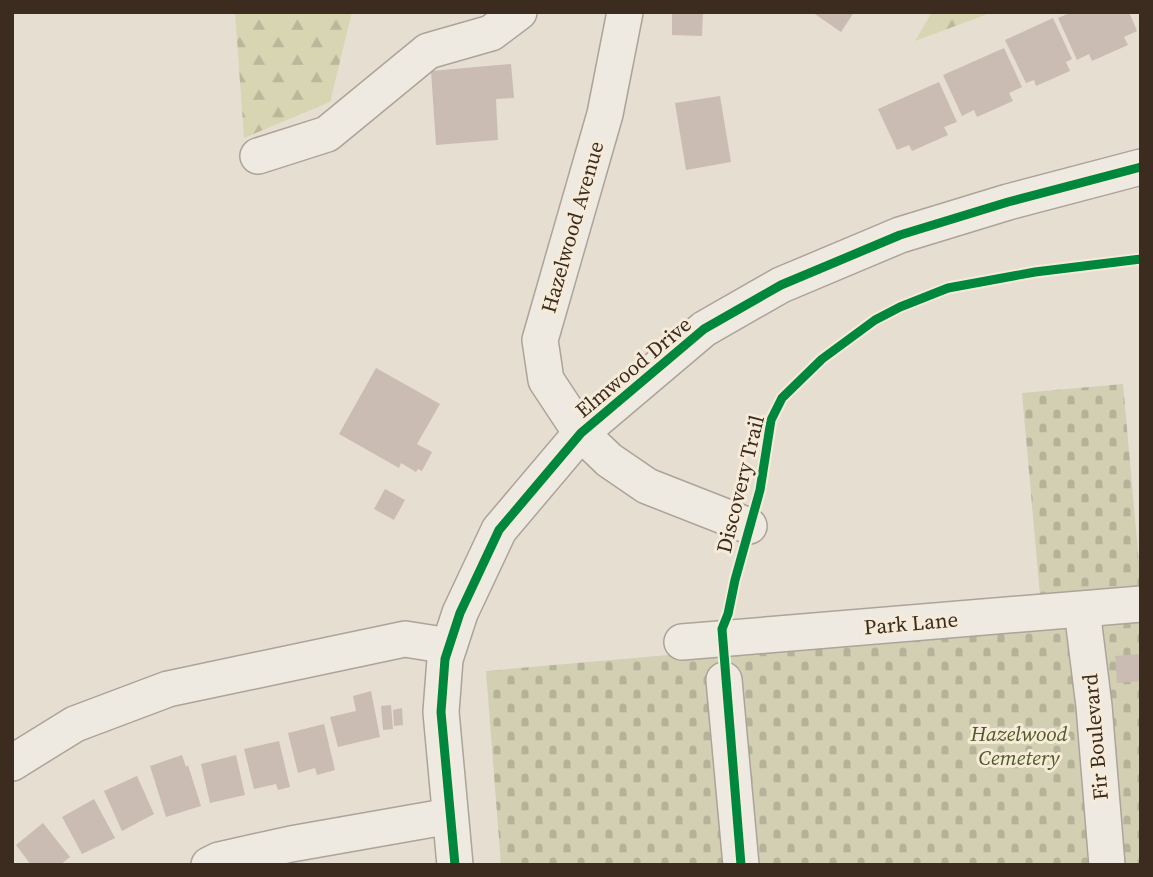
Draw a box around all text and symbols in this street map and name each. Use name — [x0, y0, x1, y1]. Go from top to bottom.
street label: Hazelwood Avenue — [534, 138, 610, 316]
street label: Elmwood Drive — [569, 310, 697, 424]
street label: Discovery Trail — [709, 412, 771, 556]
street label: Park Lane — [863, 604, 959, 642]
street label: Fir Boulevard — [1075, 672, 1115, 801]
park label: Hazelwood Cemetery — [970, 719, 1067, 772]

